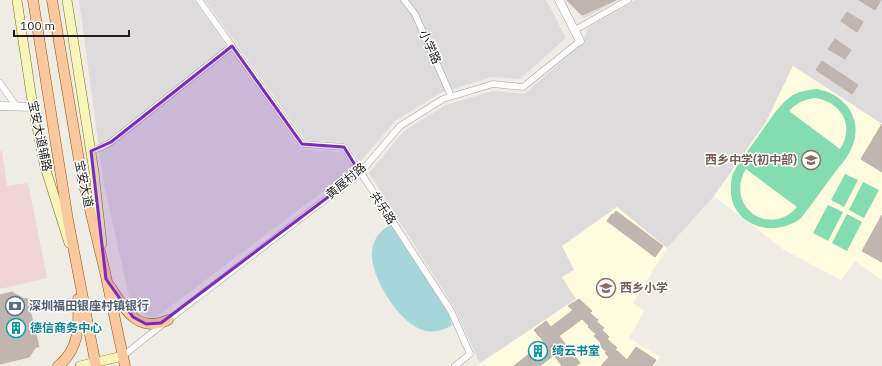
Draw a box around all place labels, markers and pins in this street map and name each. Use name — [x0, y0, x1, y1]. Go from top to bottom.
school or university icon: 西乡中学(初中部) — [800, 149, 822, 171]
place label: 西乡中学(初中部) — [705, 152, 797, 167]
school or university icon: 西乡小学 — [595, 277, 617, 299]
place label: 西乡小学 — [620, 280, 668, 295]
bank icon: 深圳福田银座村镇银行 — [4, 295, 26, 317]
place label: 深圳福田银座村镇银行 — [29, 298, 149, 313]
building icon: 德信商务中心 — [5, 317, 27, 339]
place label: 德信商务中心 — [30, 320, 102, 335]
building icon: 绮云书室 — [527, 340, 549, 362]
place label: 绮云书室 — [552, 343, 600, 358]

